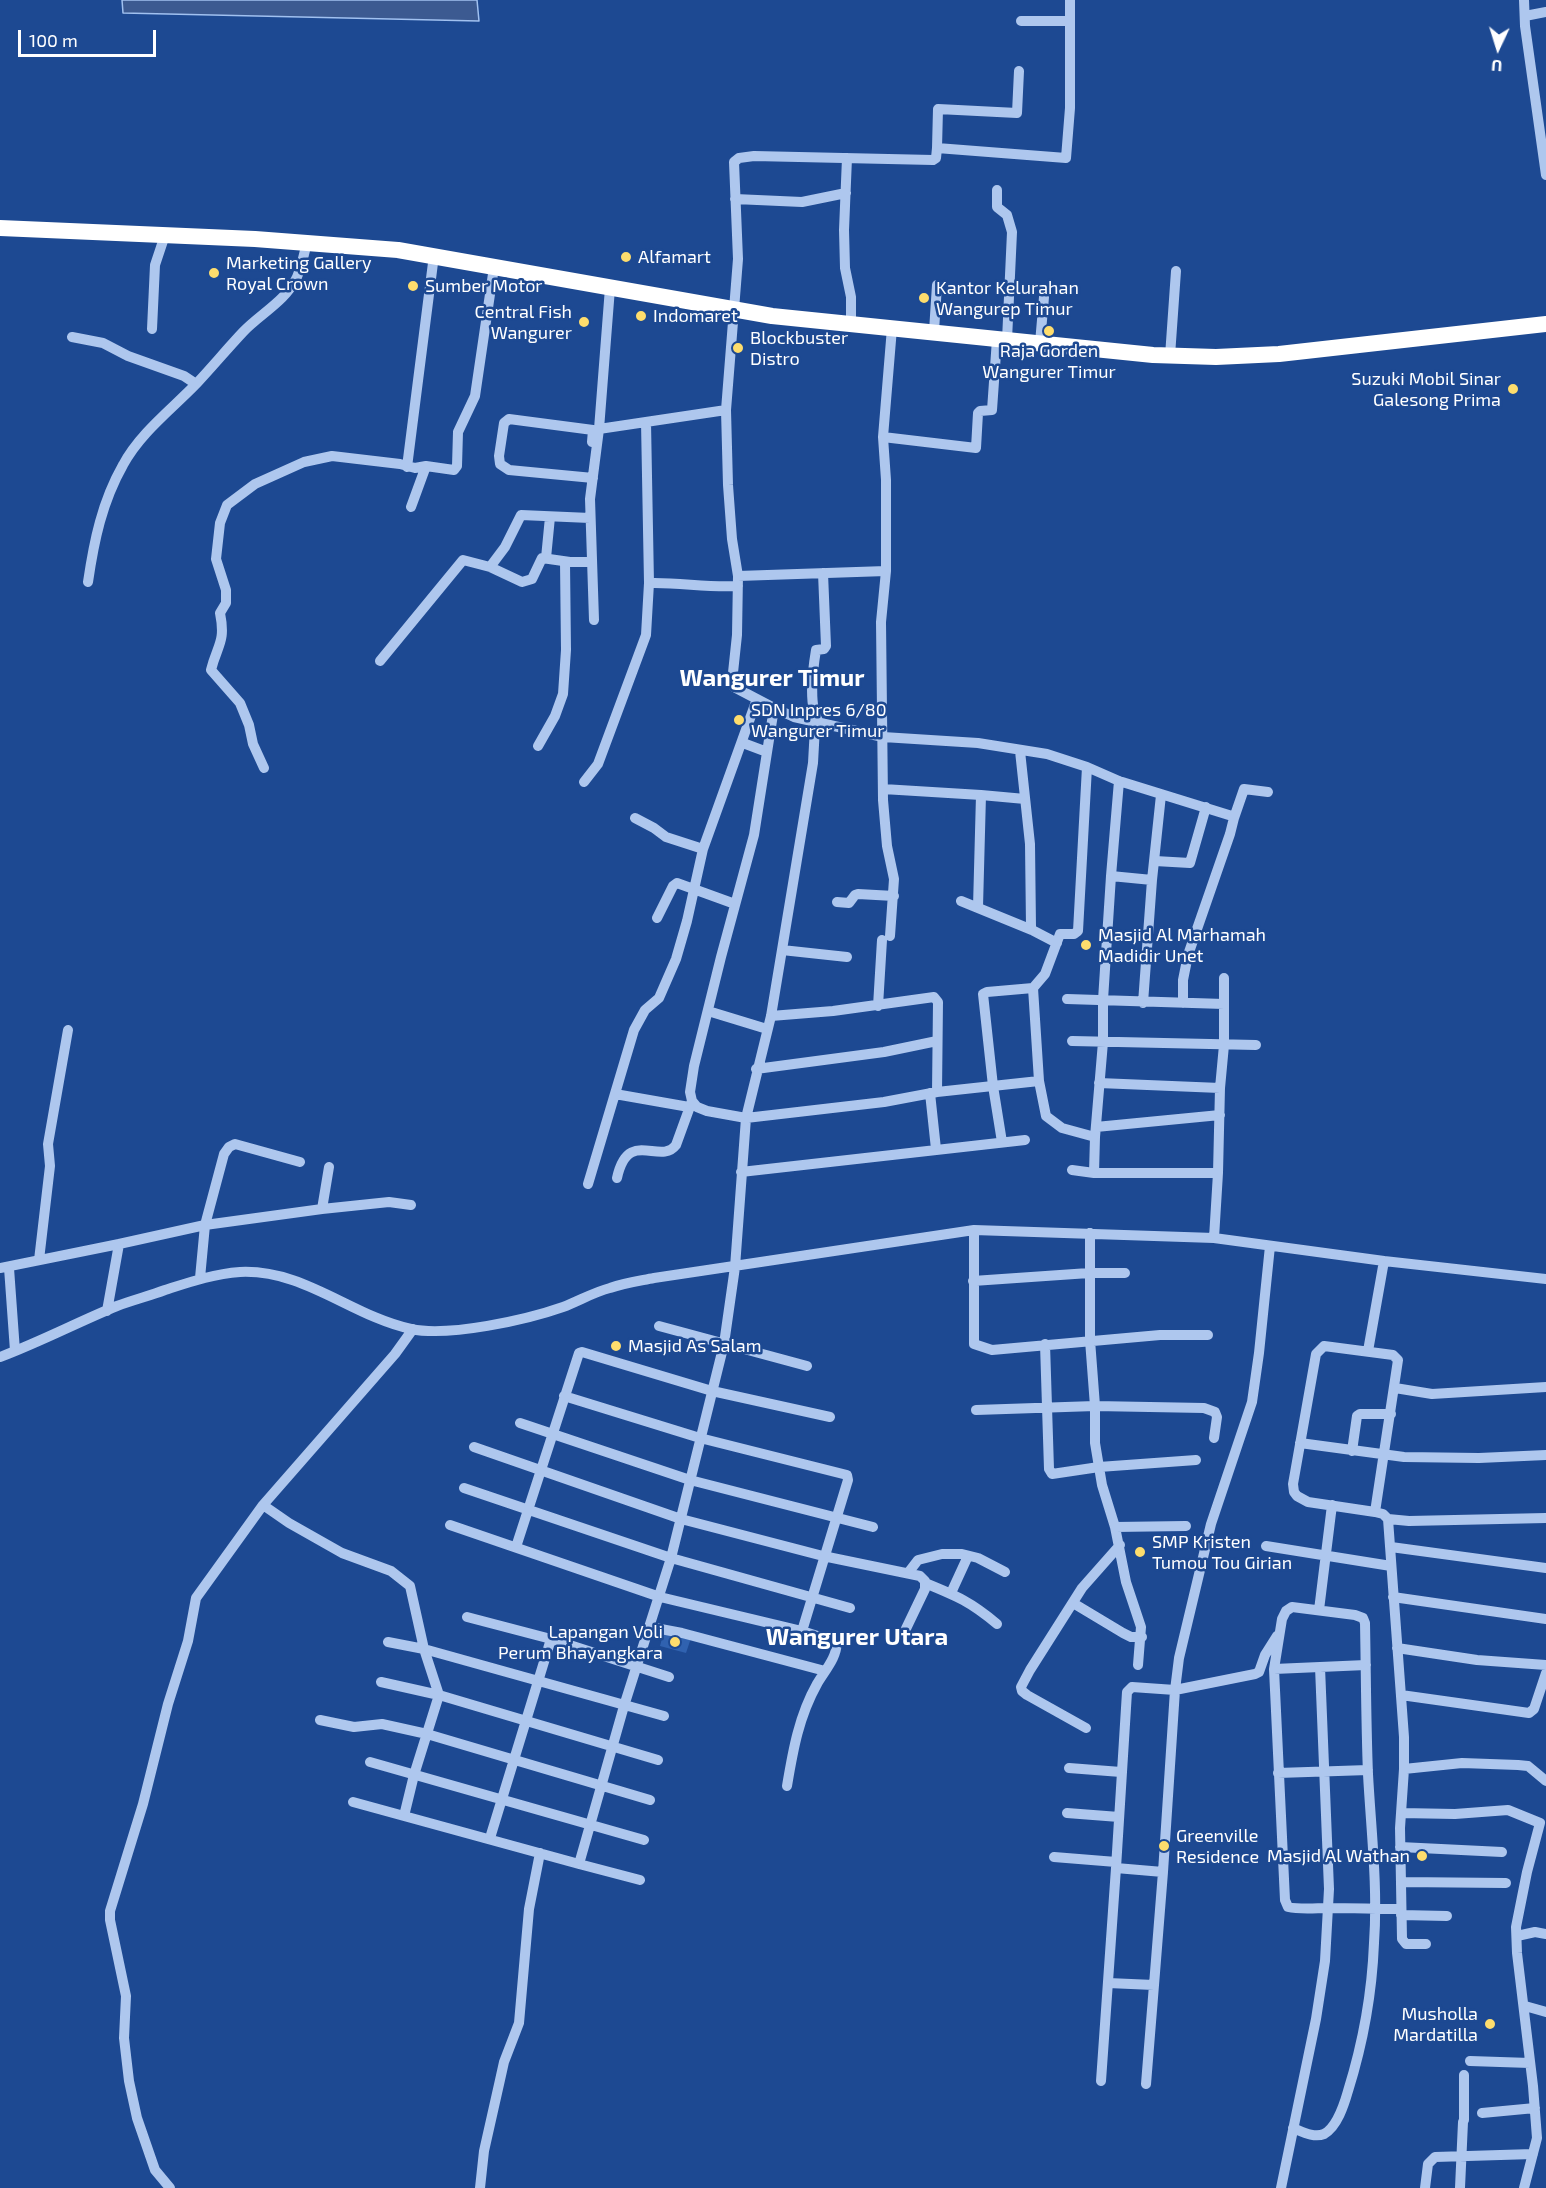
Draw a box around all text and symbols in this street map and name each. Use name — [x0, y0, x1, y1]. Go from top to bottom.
scale bar — [21, 18, 159, 56]
north arrow — [1468, 18, 1528, 78]
text: 100 m — [29, 29, 78, 51]
text: U — [1491, 57, 1503, 76]
place label: Alfamart — [638, 246, 711, 268]
marker: Alfamart — [619, 250, 633, 264]
place label: Marketing Gallery Royal Crown — [226, 252, 372, 294]
marker: Marketing Gallery Royal Crown — [207, 266, 221, 280]
place label: Sumber Motor — [425, 275, 543, 297]
place label: Kantor Kelurahan Wangurep Timur — [936, 277, 1079, 320]
marker: Sumber Motor — [406, 279, 420, 293]
marker: Kantor Kelurahan Wangurep Timur — [917, 291, 931, 305]
place label: Central Fish Wangurer — [475, 301, 572, 344]
place label: Indomaret — [653, 305, 738, 327]
marker: Indomaret — [634, 309, 648, 323]
marker: Central Fish Wangurer — [577, 315, 591, 329]
marker: Raja Gorden Wangurer Timur — [1042, 324, 1056, 338]
place label: Blockbuster Distro — [750, 327, 848, 370]
place label: Raja Gorden Wangurer Timur — [982, 340, 1116, 382]
marker: Blockbuster Distro — [731, 341, 745, 355]
place label: Suzuki Mobil Sinar Galesong Prima — [1351, 368, 1501, 410]
marker: Suzuki Mobil Sinar Galesong Prima — [1506, 382, 1520, 396]
district label: Wangurer Timur — [679, 664, 865, 692]
place label: SDN Inpres 6/80 Wangurer Timur — [751, 699, 887, 742]
marker: SDN Inpres 6/80 Wangurer Timur — [732, 713, 746, 727]
place label: Masjid Al Marhamah Madidir Unet — [1098, 924, 1266, 966]
marker: Masjid Al Marhamah Madidir Unet — [1079, 938, 1093, 952]
place label: Masjid As Salam — [628, 1335, 761, 1357]
marker: Masjid As Salam — [609, 1339, 623, 1353]
place label: SMP Kristen Tumou Tou Girian — [1152, 1531, 1292, 1574]
marker: SMP Kristen Tumou Tou Girian — [1133, 1545, 1147, 1559]
place label: Lapangan Voli Perum Bhayangkara — [498, 1621, 663, 1664]
district label: Wangurer Utara — [766, 1623, 948, 1651]
marker: Lapangan Voli Perum Bhayangkara — [668, 1635, 682, 1649]
place label: Greenville Residence — [1176, 1825, 1259, 1868]
marker: Greenville Residence — [1157, 1839, 1171, 1853]
place label: Masjid Al Wathan — [1267, 1845, 1410, 1867]
marker: Masjid Al Wathan — [1415, 1849, 1429, 1863]
place label: Musholla Mardatilla — [1393, 2003, 1478, 2046]
marker: Musholla Mardatilla — [1483, 2017, 1497, 2031]

